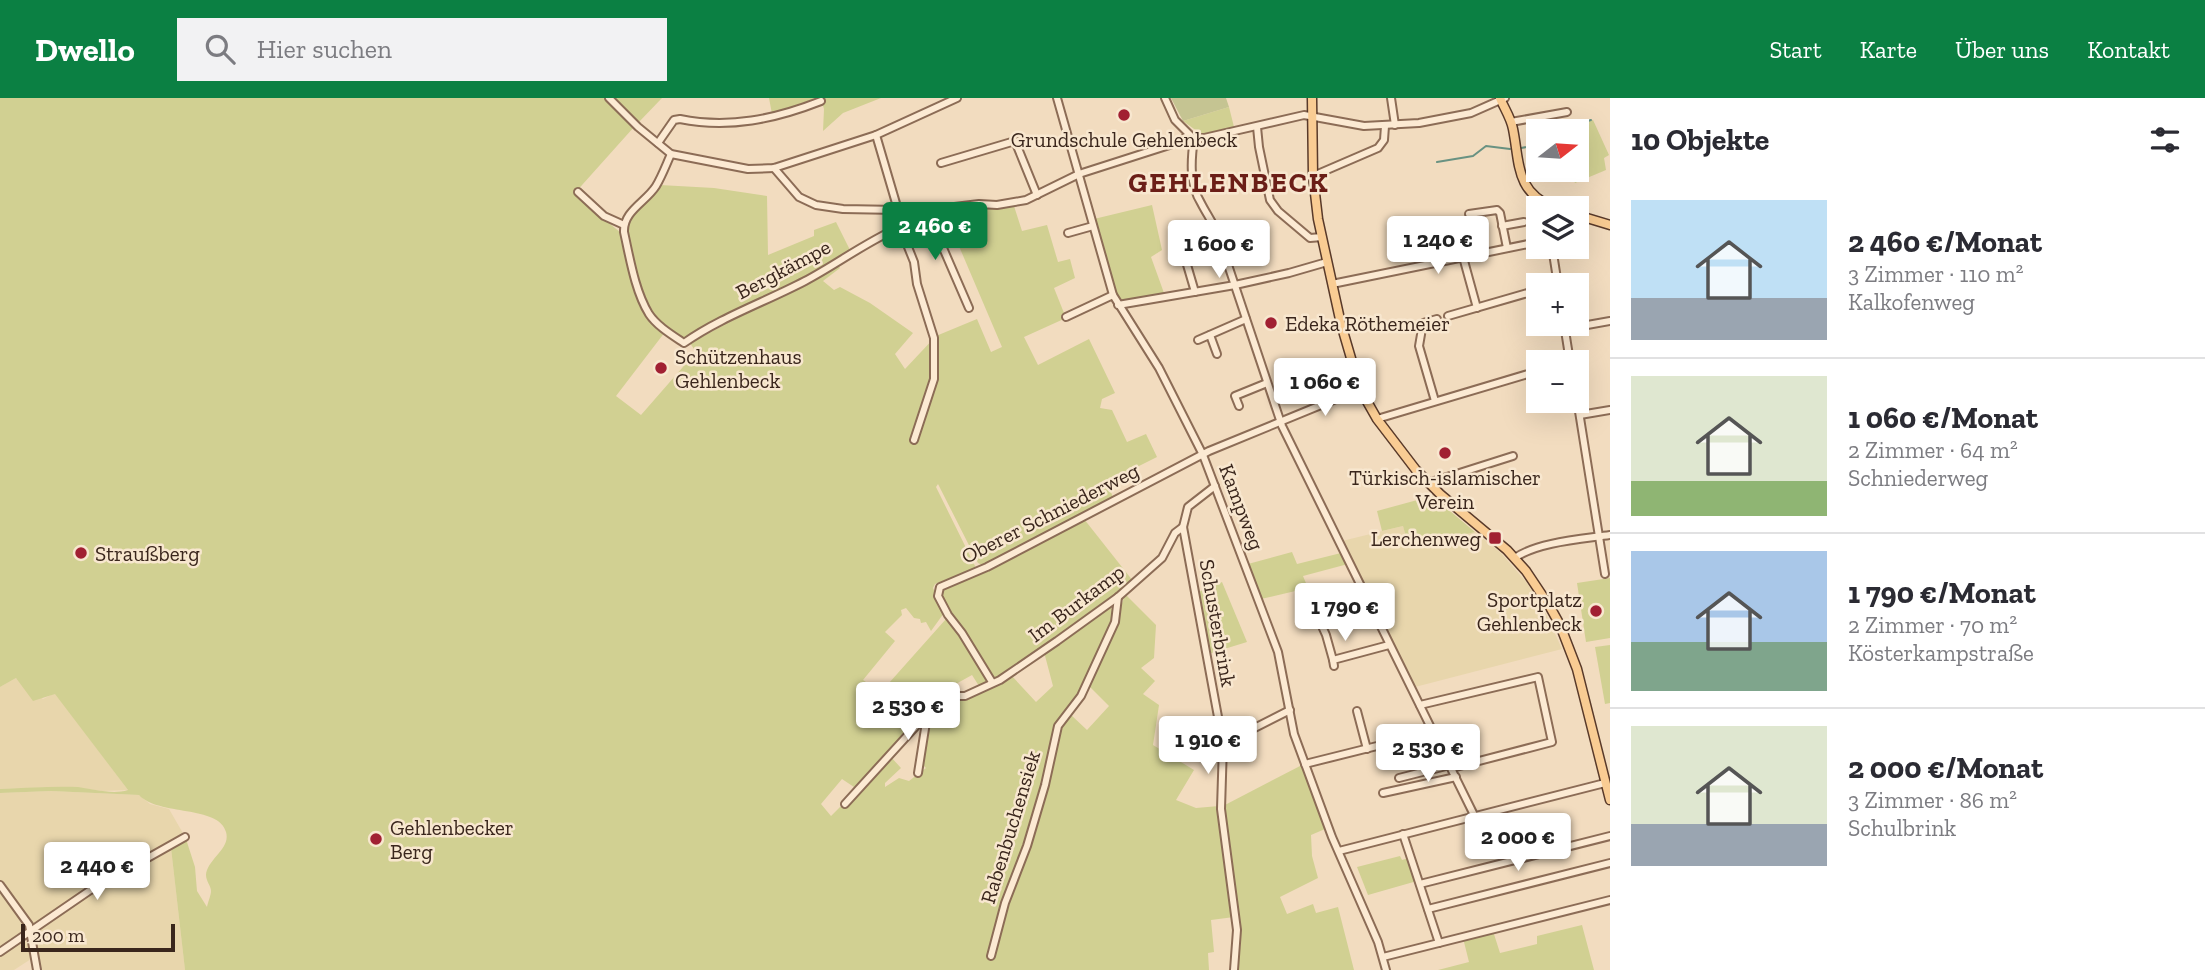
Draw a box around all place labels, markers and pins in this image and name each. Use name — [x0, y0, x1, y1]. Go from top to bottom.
marker: Grundschule Gehlenbeck — [1116, 107, 1132, 123]
place label: Grundschule Gehlenbeck — [1011, 127, 1237, 152]
pin: 2 460 € — [870, 202, 1000, 262]
pin: 1 240 € — [1373, 216, 1503, 276]
pin: 1 600 € — [1154, 220, 1284, 280]
place label: Edeka Röthemeier — [1285, 311, 1450, 336]
marker: Edeka Röthemeier — [1263, 315, 1279, 331]
place label: Schützenhaus Gehlenbeck — [675, 344, 802, 393]
pin: 1 060 € — [1260, 358, 1390, 418]
marker: Schützenhaus Gehlenbeck — [653, 360, 669, 376]
marker: Türkisch-islamischer Verein — [1437, 445, 1453, 461]
place label: Türkisch-islamischer Verein — [1349, 465, 1541, 514]
place label: Lerchenweg — [1371, 526, 1481, 551]
marker: Lerchenweg — [1487, 530, 1503, 546]
place label: Straußberg — [95, 541, 200, 566]
marker: Straußberg — [73, 545, 89, 561]
pin: 1 790 € — [1280, 584, 1410, 643]
place label: Sportplatz Gehlenbeck — [1477, 587, 1582, 636]
marker: Sportplatz Gehlenbeck — [1588, 603, 1604, 619]
pin: 2 530 € — [843, 682, 973, 742]
pin: 1 910 € — [1143, 716, 1273, 776]
pin: 2 530 € — [1363, 724, 1493, 784]
pin: 2 000 € — [1453, 814, 1583, 873]
place label: Gehlenbecker Berg — [390, 815, 514, 864]
marker: Gehlenbecker Berg — [368, 831, 384, 847]
pin: 2 440 € — [32, 842, 162, 902]

